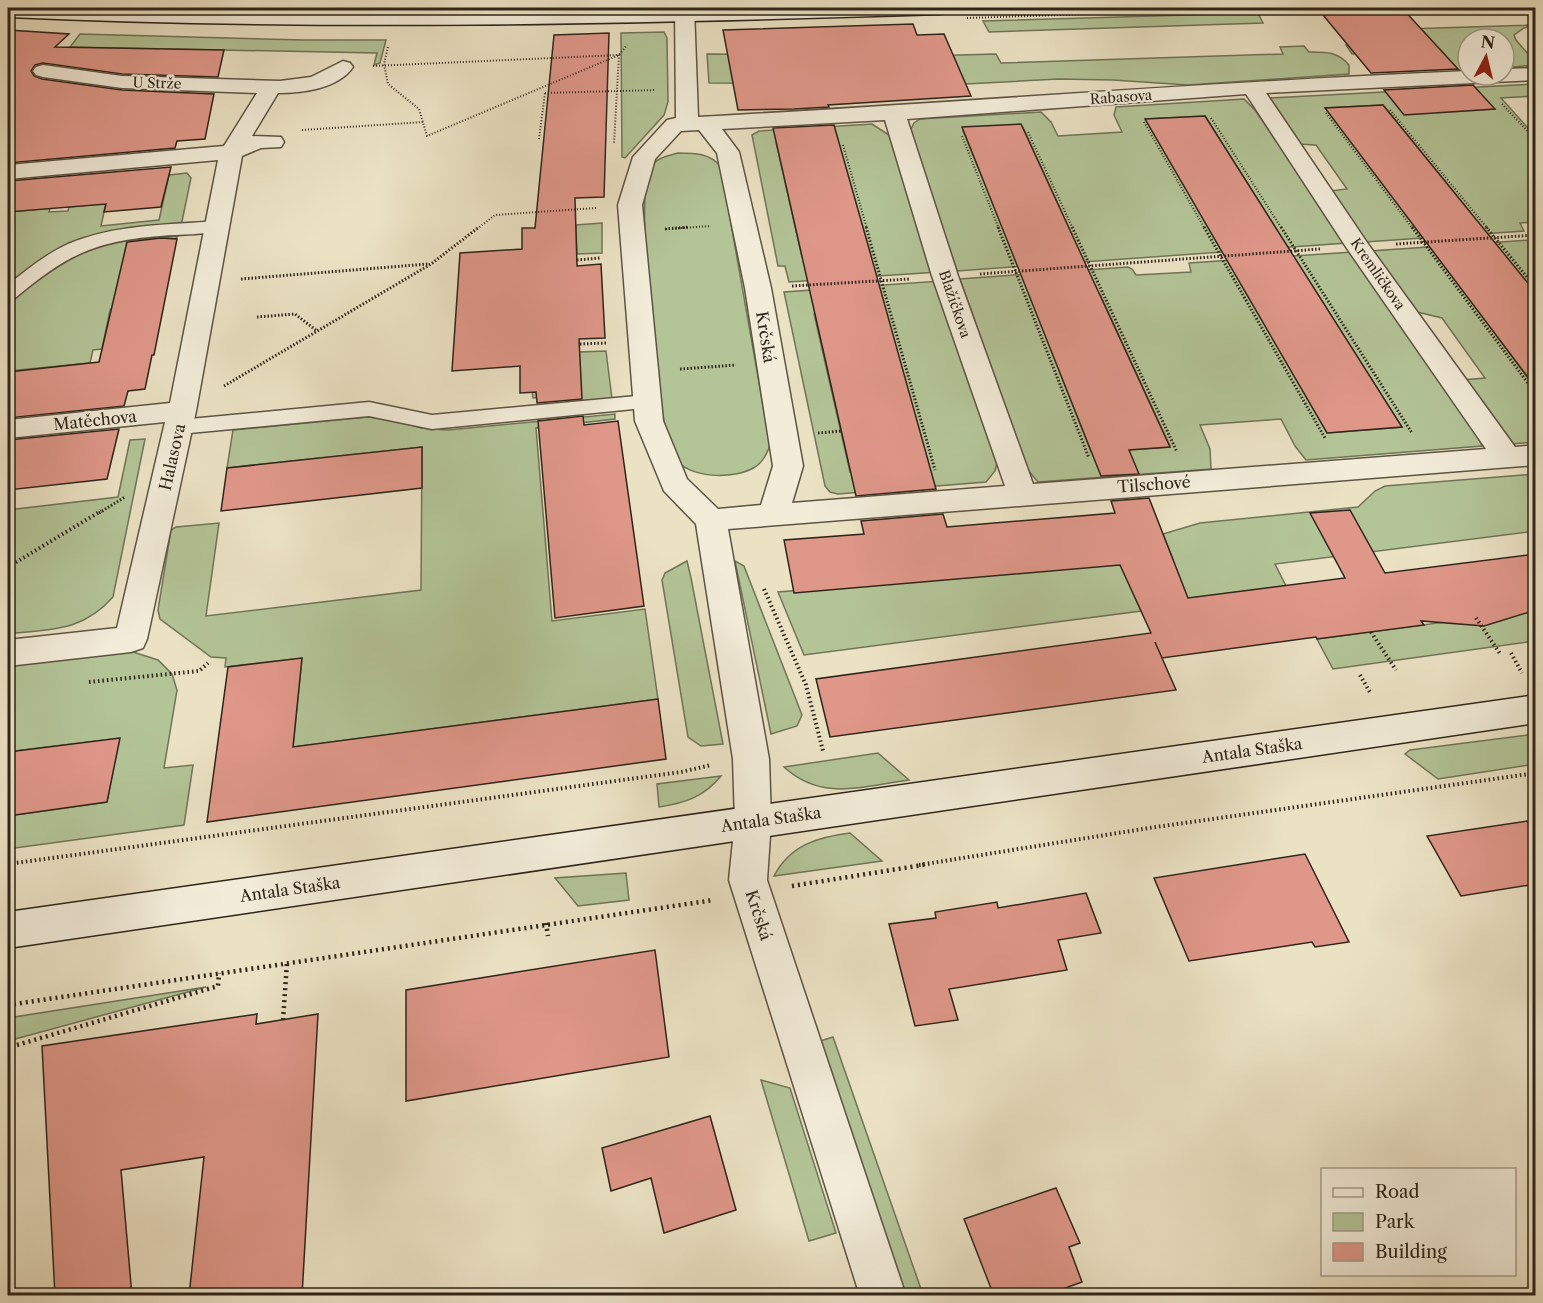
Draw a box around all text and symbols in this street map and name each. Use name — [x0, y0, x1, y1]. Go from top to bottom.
north arrow — [1456, 27, 1516, 87]
text: N — [1480, 31, 1496, 53]
street label: U Strže — [132, 73, 182, 93]
street label: Rabasova — [1089, 86, 1153, 108]
street label: Kremličkova — [1347, 235, 1410, 314]
street label: Blažíčkova — [935, 268, 975, 341]
street label: Krčská — [752, 310, 780, 365]
street label: Matěchova — [52, 406, 138, 434]
street label: Halasova — [155, 421, 190, 492]
street label: Tilschové — [1117, 471, 1191, 497]
street label: Antala Staška — [1199, 733, 1304, 767]
street label: Antala Staška — [718, 802, 823, 836]
street label: Antala Staška — [237, 872, 342, 906]
street label: Krčská — [741, 887, 777, 943]
legend — [1321, 1168, 1516, 1276]
text: Road — [1375, 1181, 1420, 1203]
text: Park — [1375, 1211, 1416, 1233]
text: Building — [1375, 1241, 1447, 1263]

